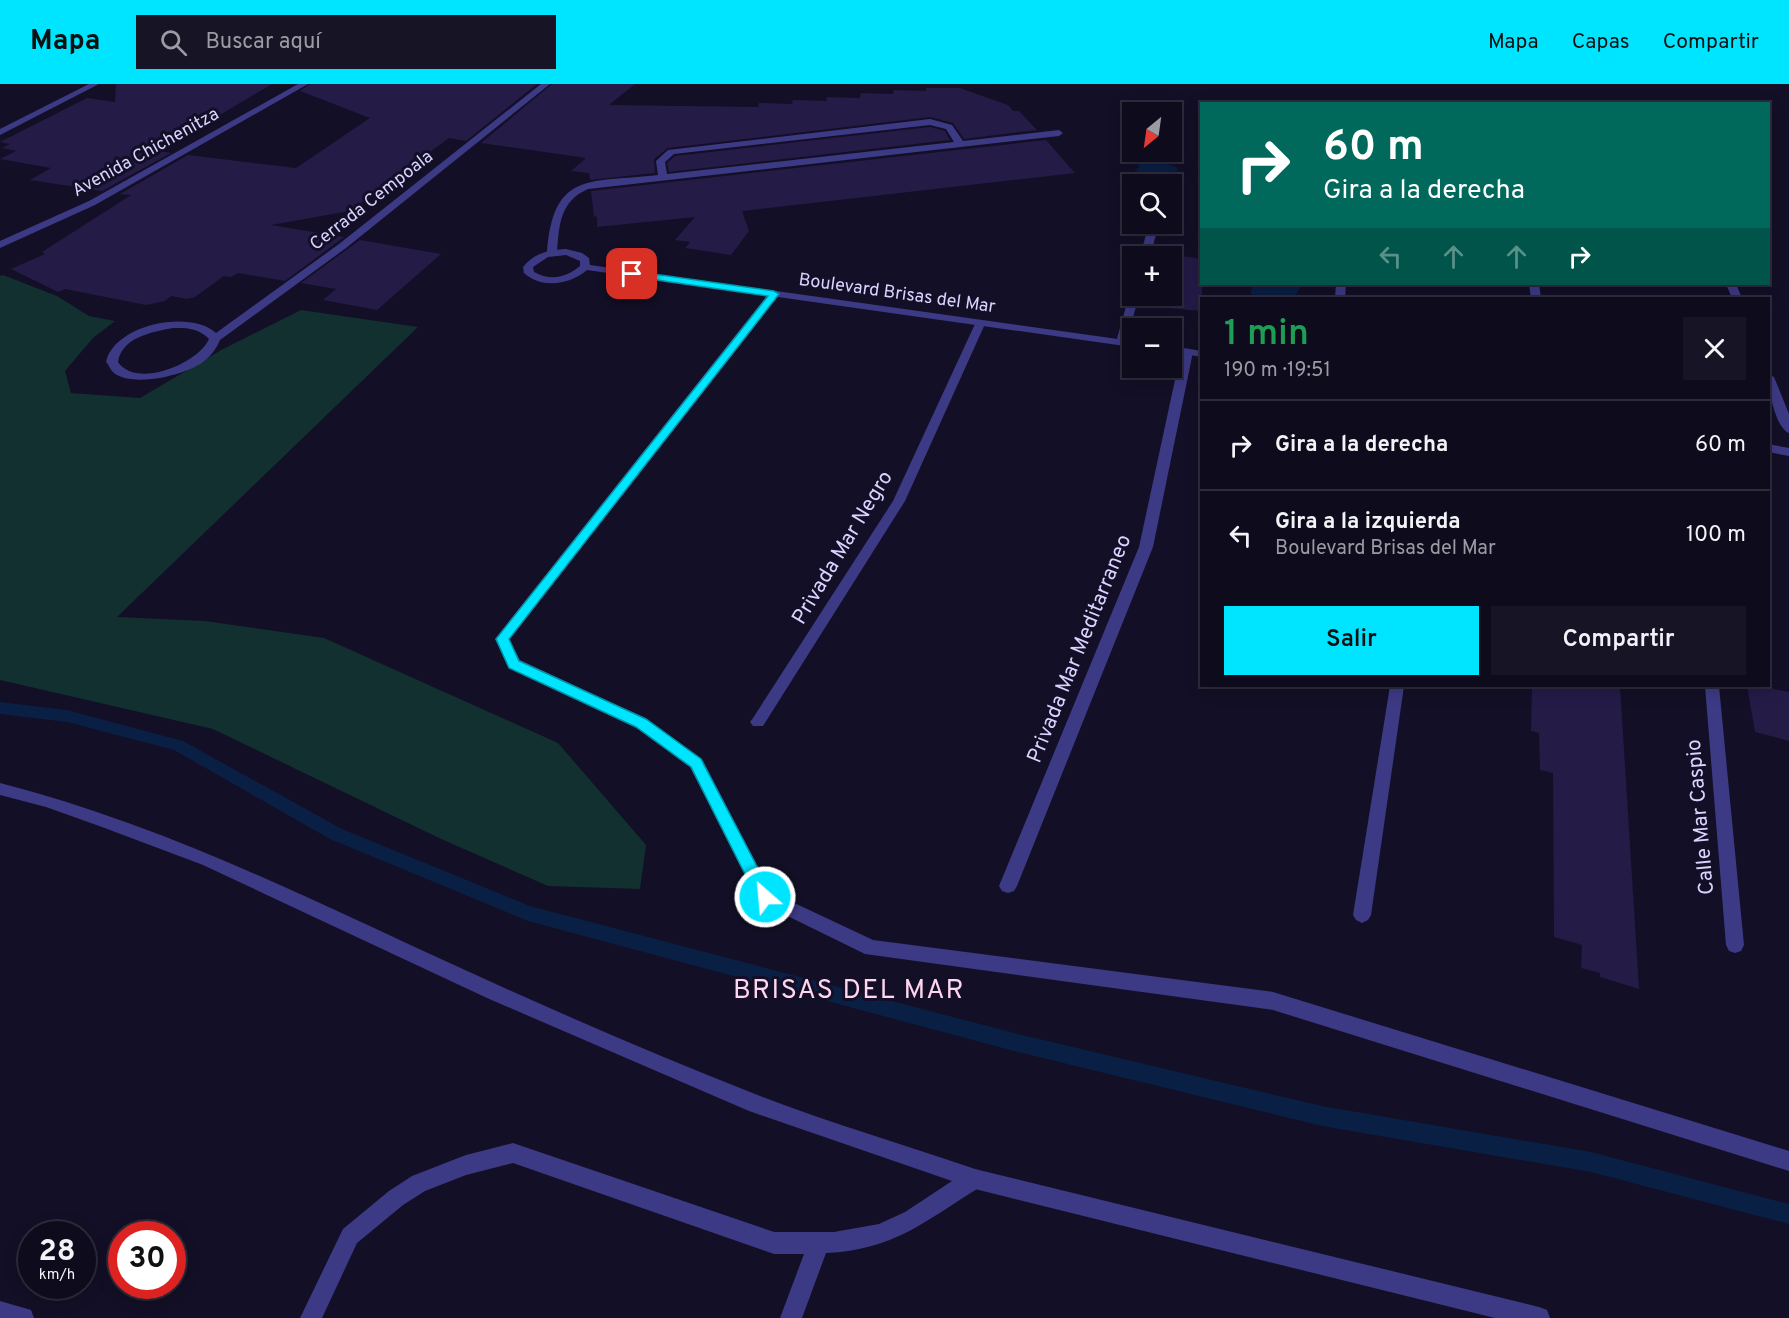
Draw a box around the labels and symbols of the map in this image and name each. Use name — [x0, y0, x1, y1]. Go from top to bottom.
north arrow — [1122, 102, 1182, 162]
street label: Avenida Chichenitza — [69, 103, 223, 203]
street label: Cerrada Cempoala — [306, 146, 438, 256]
pin — [606, 248, 657, 299]
street label: Boulevard Brisas del Mar — [797, 269, 997, 319]
street label: Privada Mar Negro — [786, 466, 900, 630]
street label: Privada Mar Meditarraneo — [1022, 531, 1138, 767]
street label: Calle Mar Caspio — [1681, 738, 1721, 896]
position arrow — [733, 865, 797, 929]
district label: BRISAS DEL MAR — [733, 974, 965, 1008]
speed limit sign: 30 — [108, 1221, 186, 1299]

